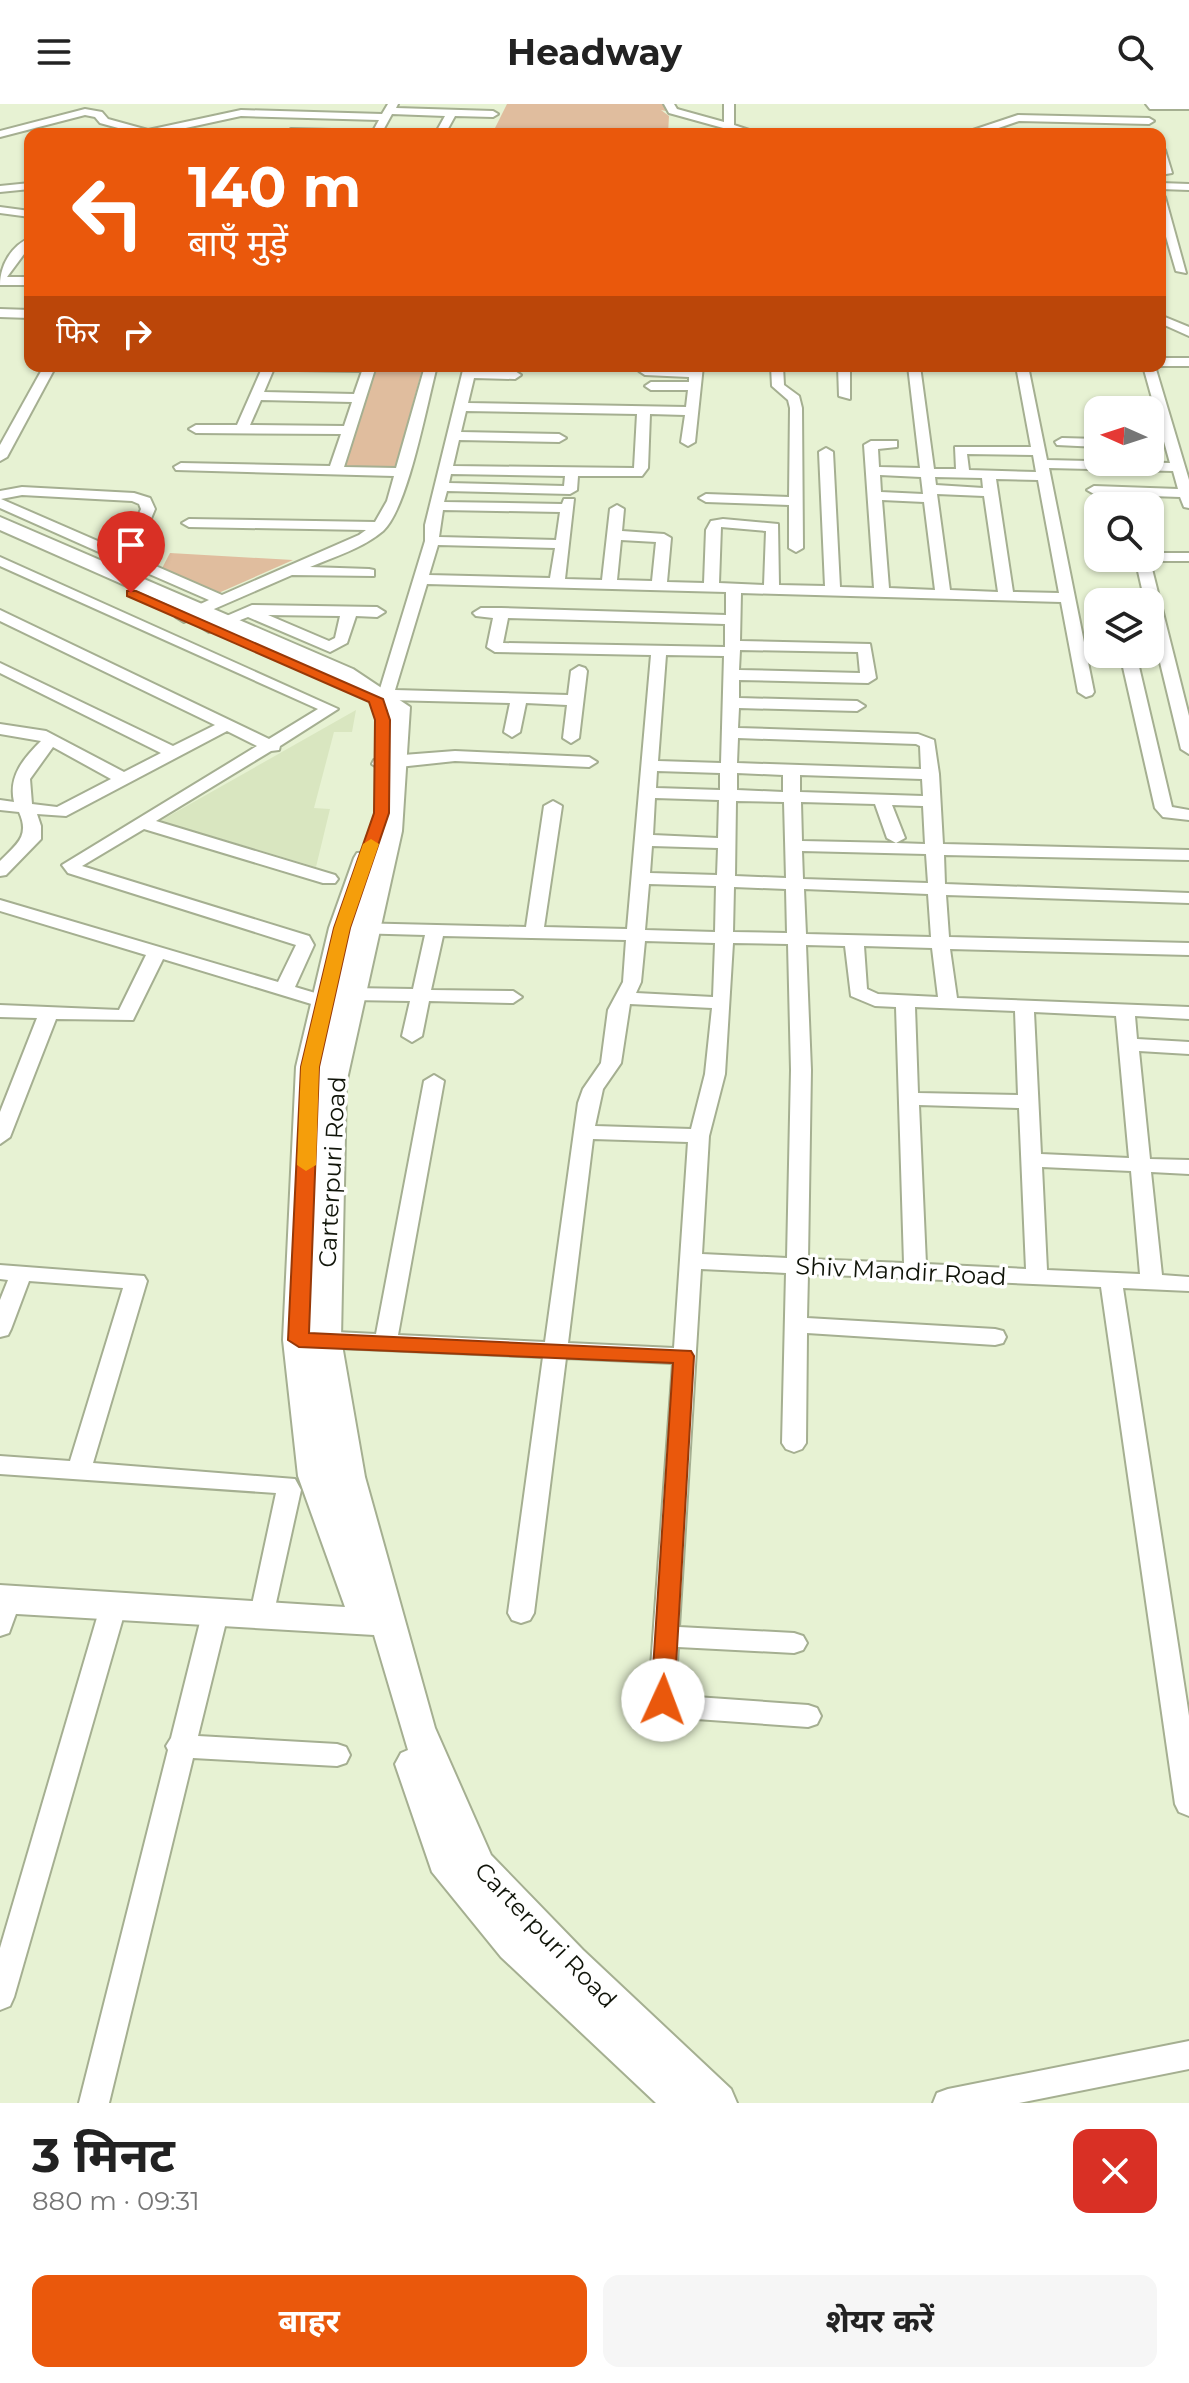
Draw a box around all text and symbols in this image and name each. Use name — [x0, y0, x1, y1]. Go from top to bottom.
icon: menu — [32, 30, 76, 74]
text: Headway — [507, 30, 682, 74]
icon: search — [1113, 30, 1157, 74]
text: 140 m — [188, 153, 361, 221]
icon: left — [56, 160, 160, 264]
text: बाएँ मुड़ें — [188, 221, 288, 265]
icon: right — [115, 312, 159, 356]
text: फिर — [56, 314, 99, 351]
north arrow — [1084, 396, 1164, 476]
map controls — [1084, 396, 1164, 668]
button: search — [1084, 492, 1164, 572]
pin — [97, 511, 165, 593]
icon: arrive — [109, 523, 153, 567]
button: layers — [1084, 588, 1164, 668]
street label: Carterpuri Road — [313, 1076, 351, 1268]
street label: Shiv Mandir Road — [795, 1251, 1007, 1291]
position arrow — [621, 1658, 705, 1742]
street label: Carterpuri Road — [469, 1856, 623, 2014]
text: 3 मिनट — [32, 2126, 175, 2184]
button: close — [1073, 2129, 1157, 2213]
text: 880 m · 09:31 — [32, 2185, 200, 2217]
button: बाहर — [32, 2275, 587, 2367]
button: शेयर करें — [603, 2275, 1157, 2367]

